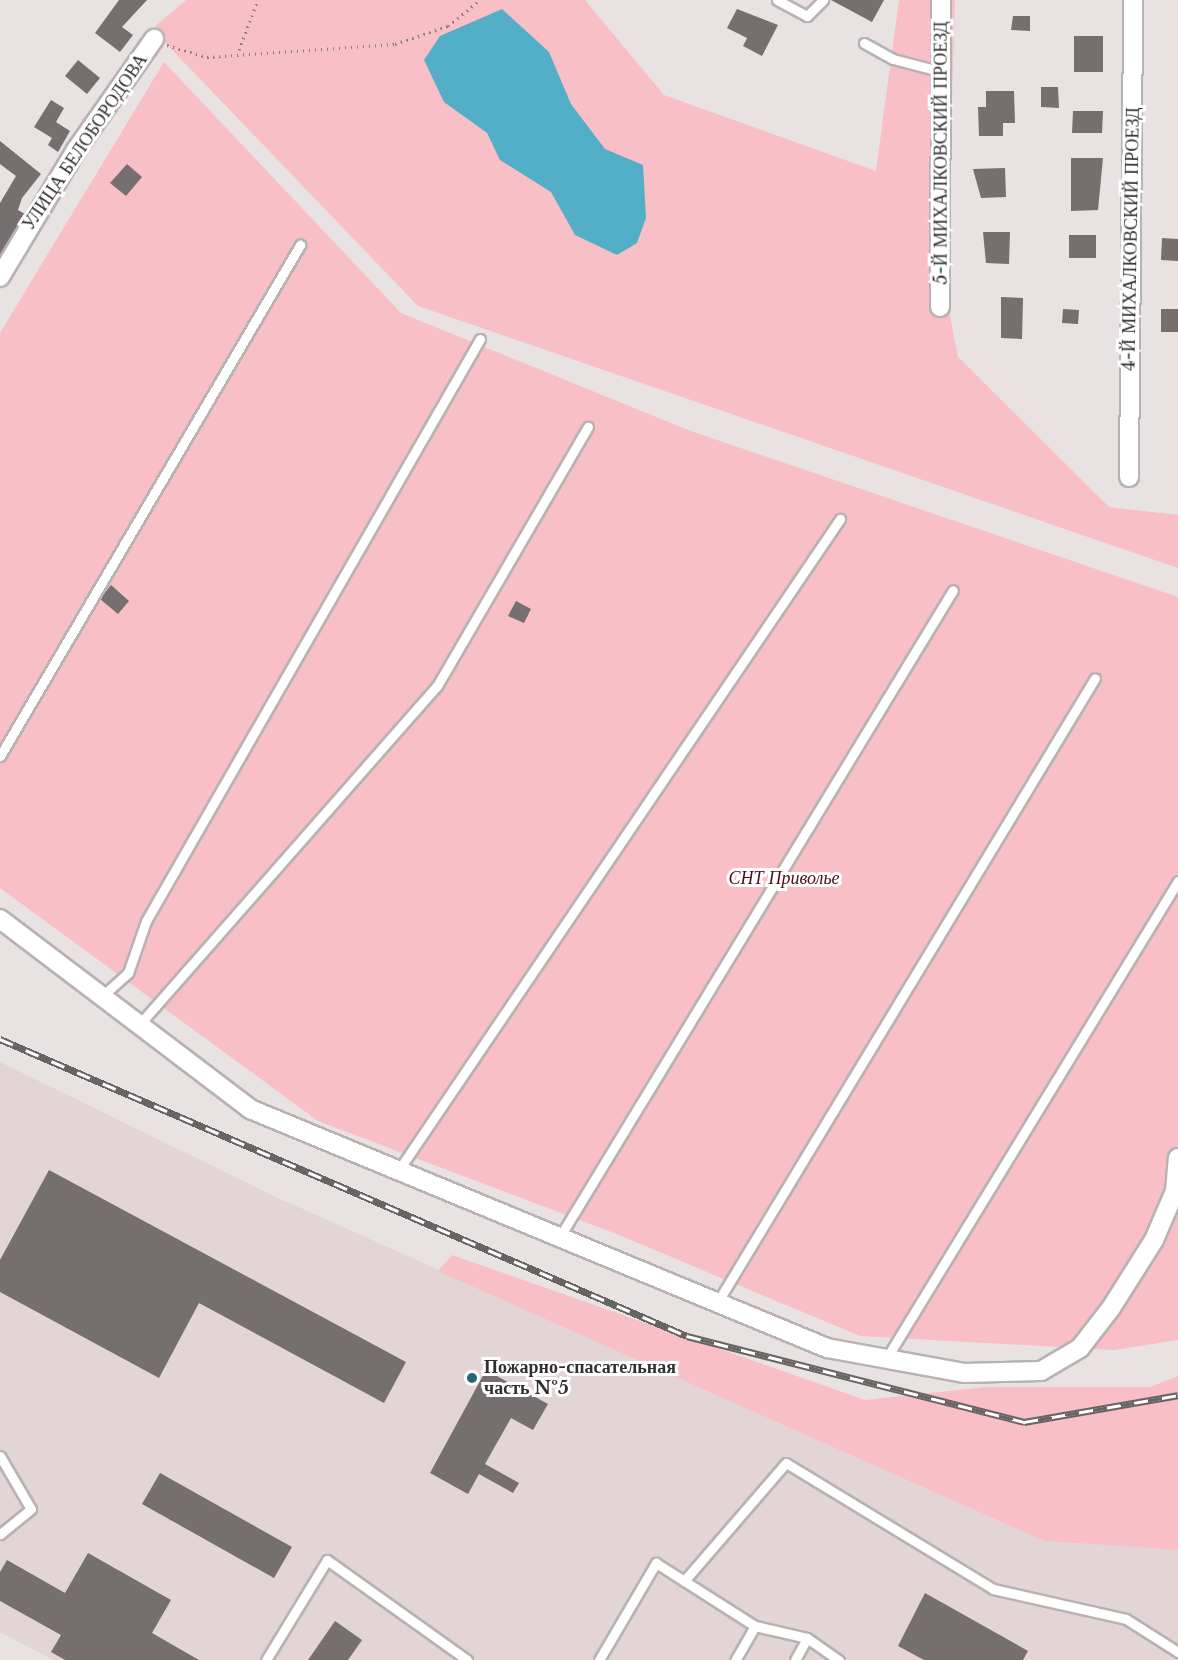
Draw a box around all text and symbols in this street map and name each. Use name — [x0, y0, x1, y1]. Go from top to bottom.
street label: 5-Й МИХАЛКОВСКИЙ ПРОЕЗД — [930, 21, 952, 285]
street label: УЛИЦА БЕЛОБОРОДОВА — [18, 50, 152, 234]
street label: 4-Й МИХАЛКОВСКИЙ ПРОЕЗД — [1118, 107, 1144, 371]
park label: СНТ Приволье — [728, 867, 840, 889]
place label: Пожарно-спасательная часть №5 — [484, 1357, 676, 1400]
marker: Пожарно-спасательная часть №5 — [465, 1371, 479, 1385]

